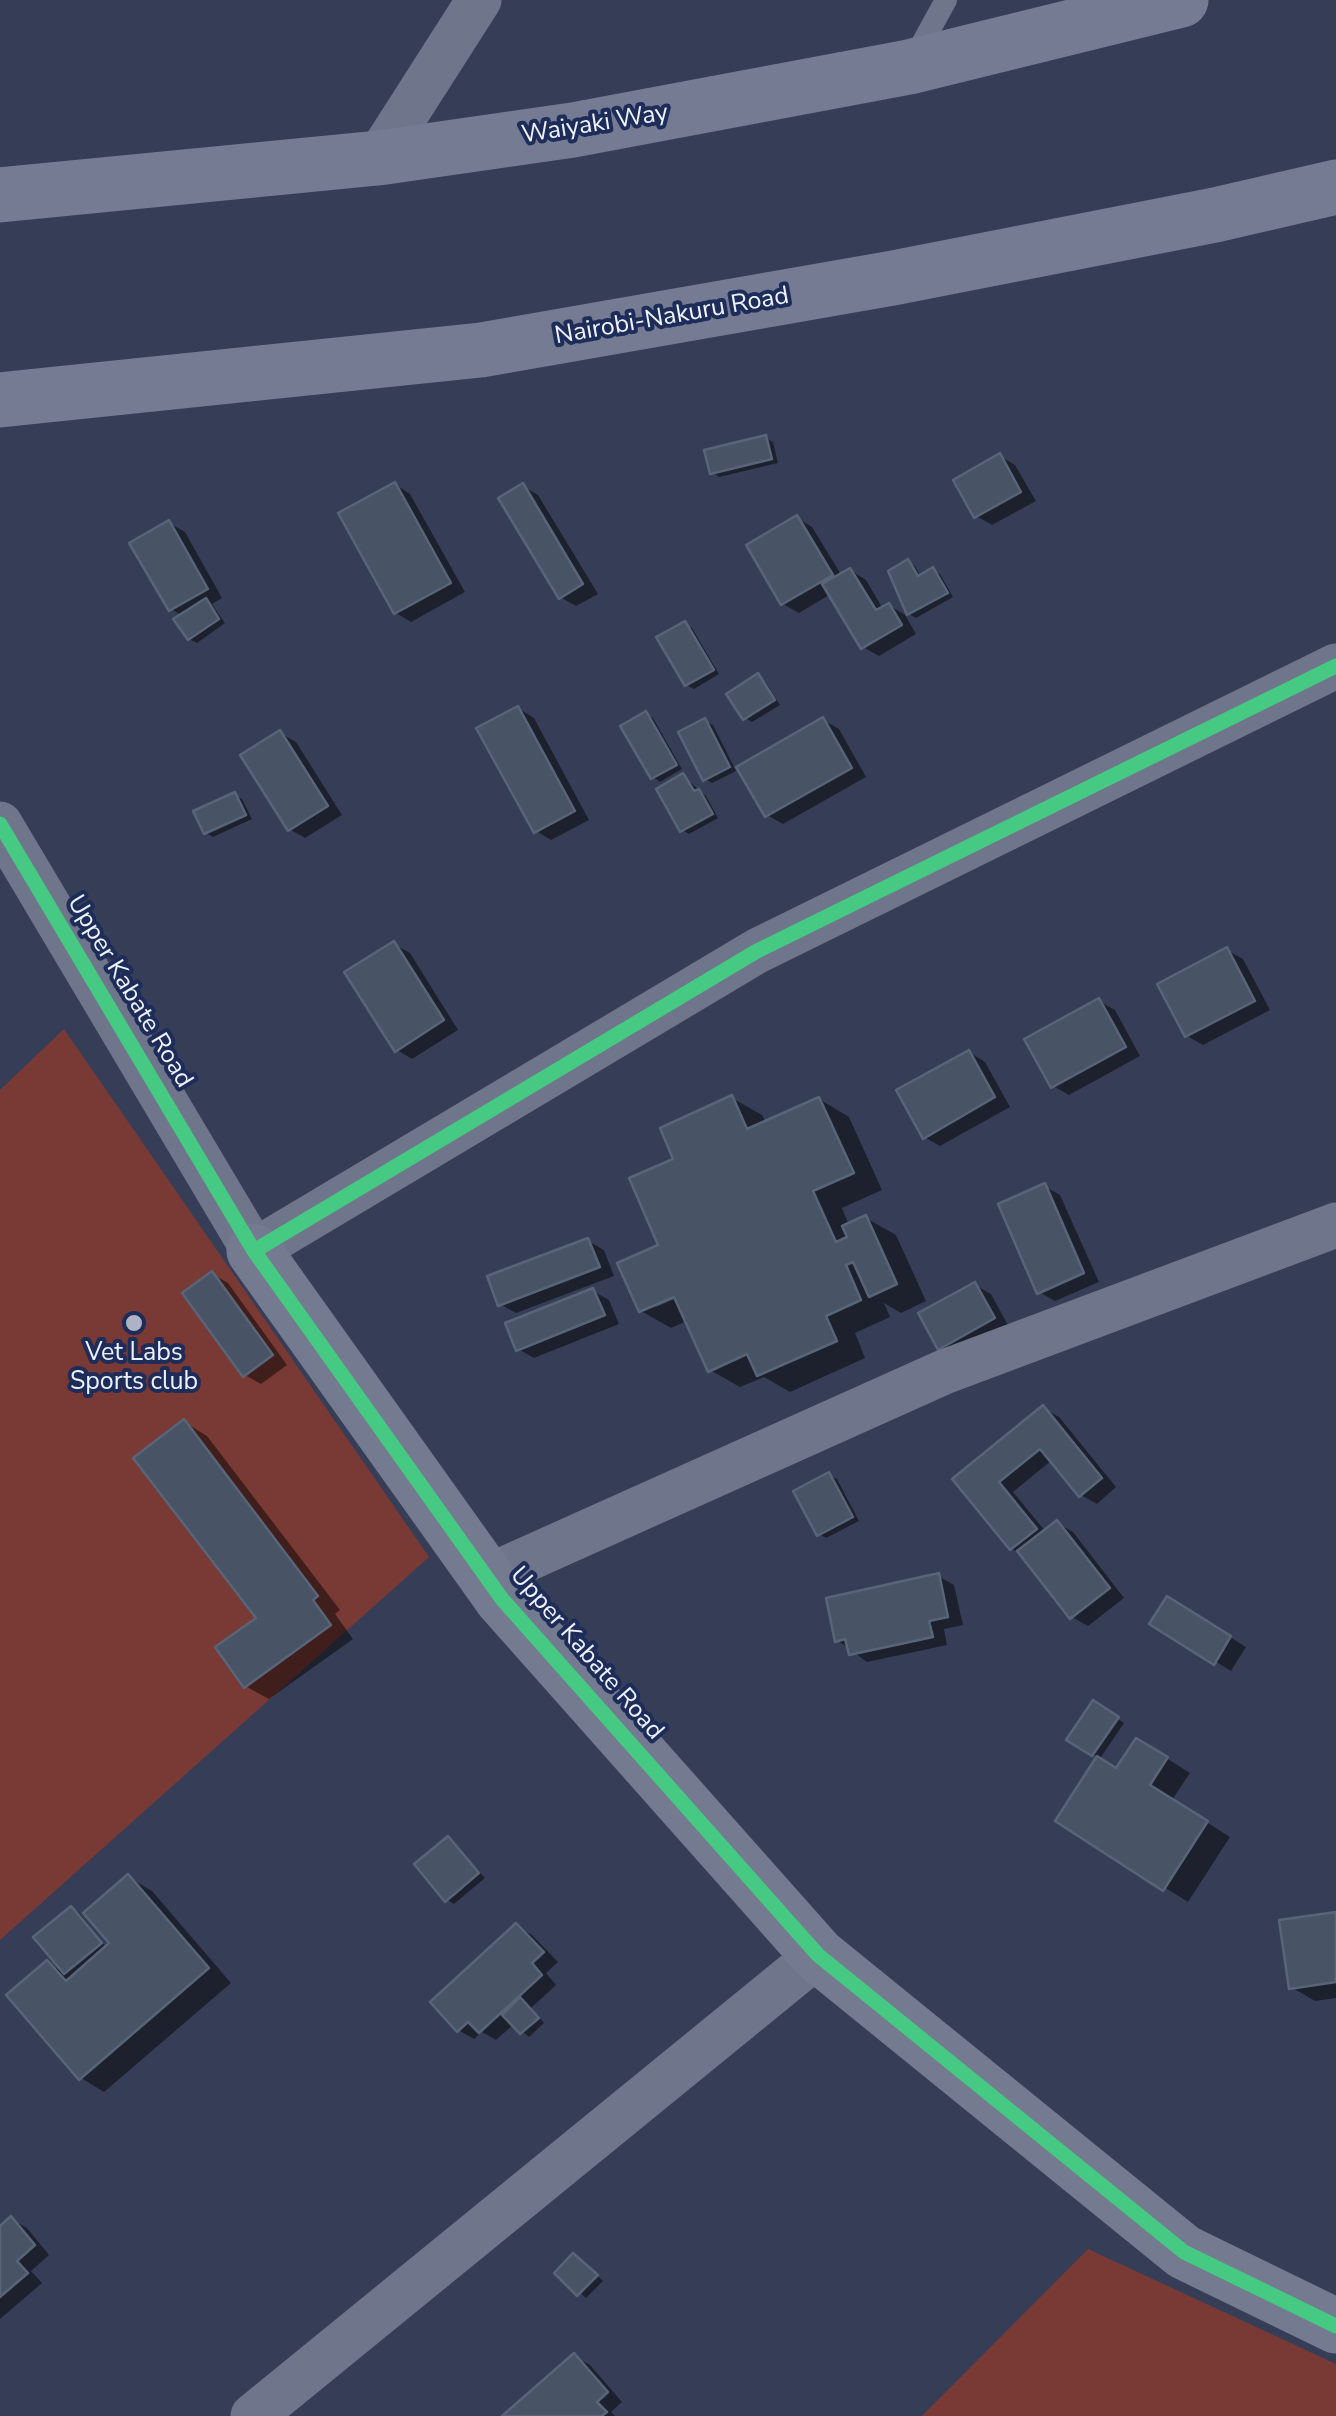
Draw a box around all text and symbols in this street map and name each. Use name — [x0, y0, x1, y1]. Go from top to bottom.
street label: Waiyaki Way — [520, 99, 670, 151]
street label: Nairobi-Nakuru Road — [553, 282, 791, 352]
street label: Upper Kabate Road — [60, 890, 198, 1094]
marker: Vet Labs Sports club — [123, 1312, 145, 1334]
place label: Vet Labs Sports club — [70, 1339, 198, 1398]
street label: Upper Kabate Road — [503, 1561, 669, 1747]

